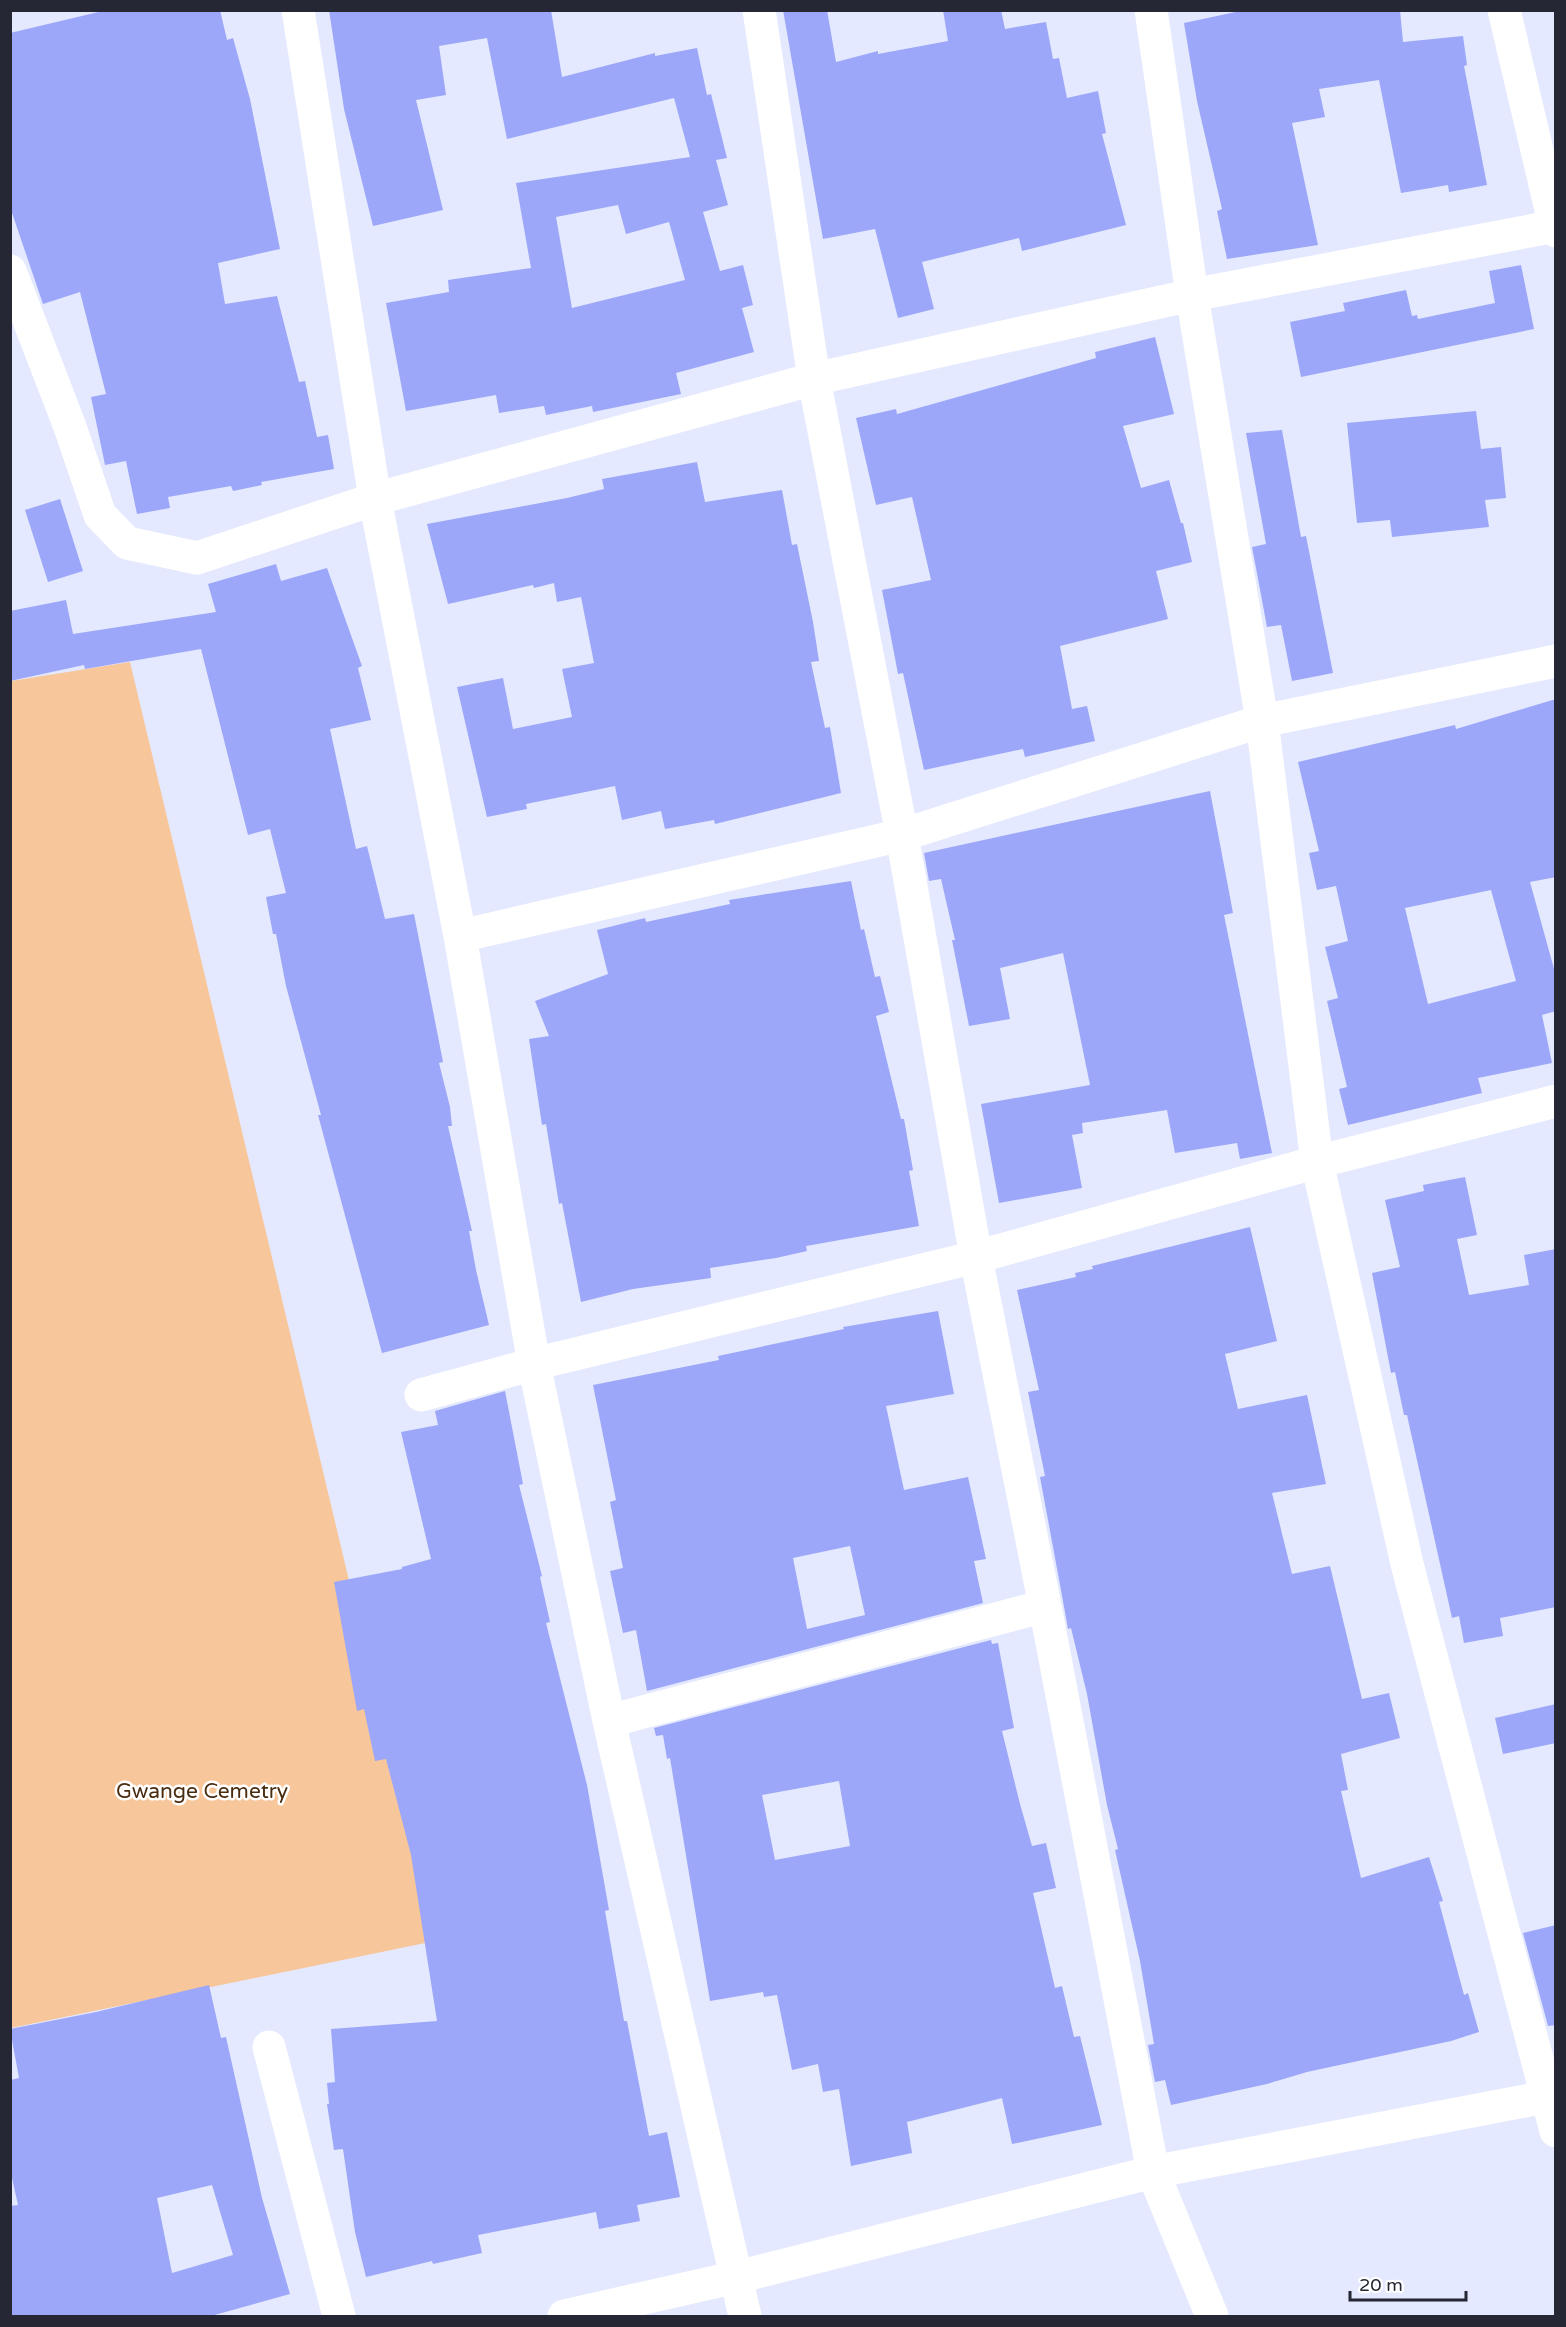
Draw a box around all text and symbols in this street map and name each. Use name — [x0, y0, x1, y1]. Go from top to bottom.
park label: Gwange Cemetry — [116, 1779, 288, 1804]
scale bar — [1350, 2264, 1466, 2302]
text: 20 m — [1359, 2274, 1403, 2296]

